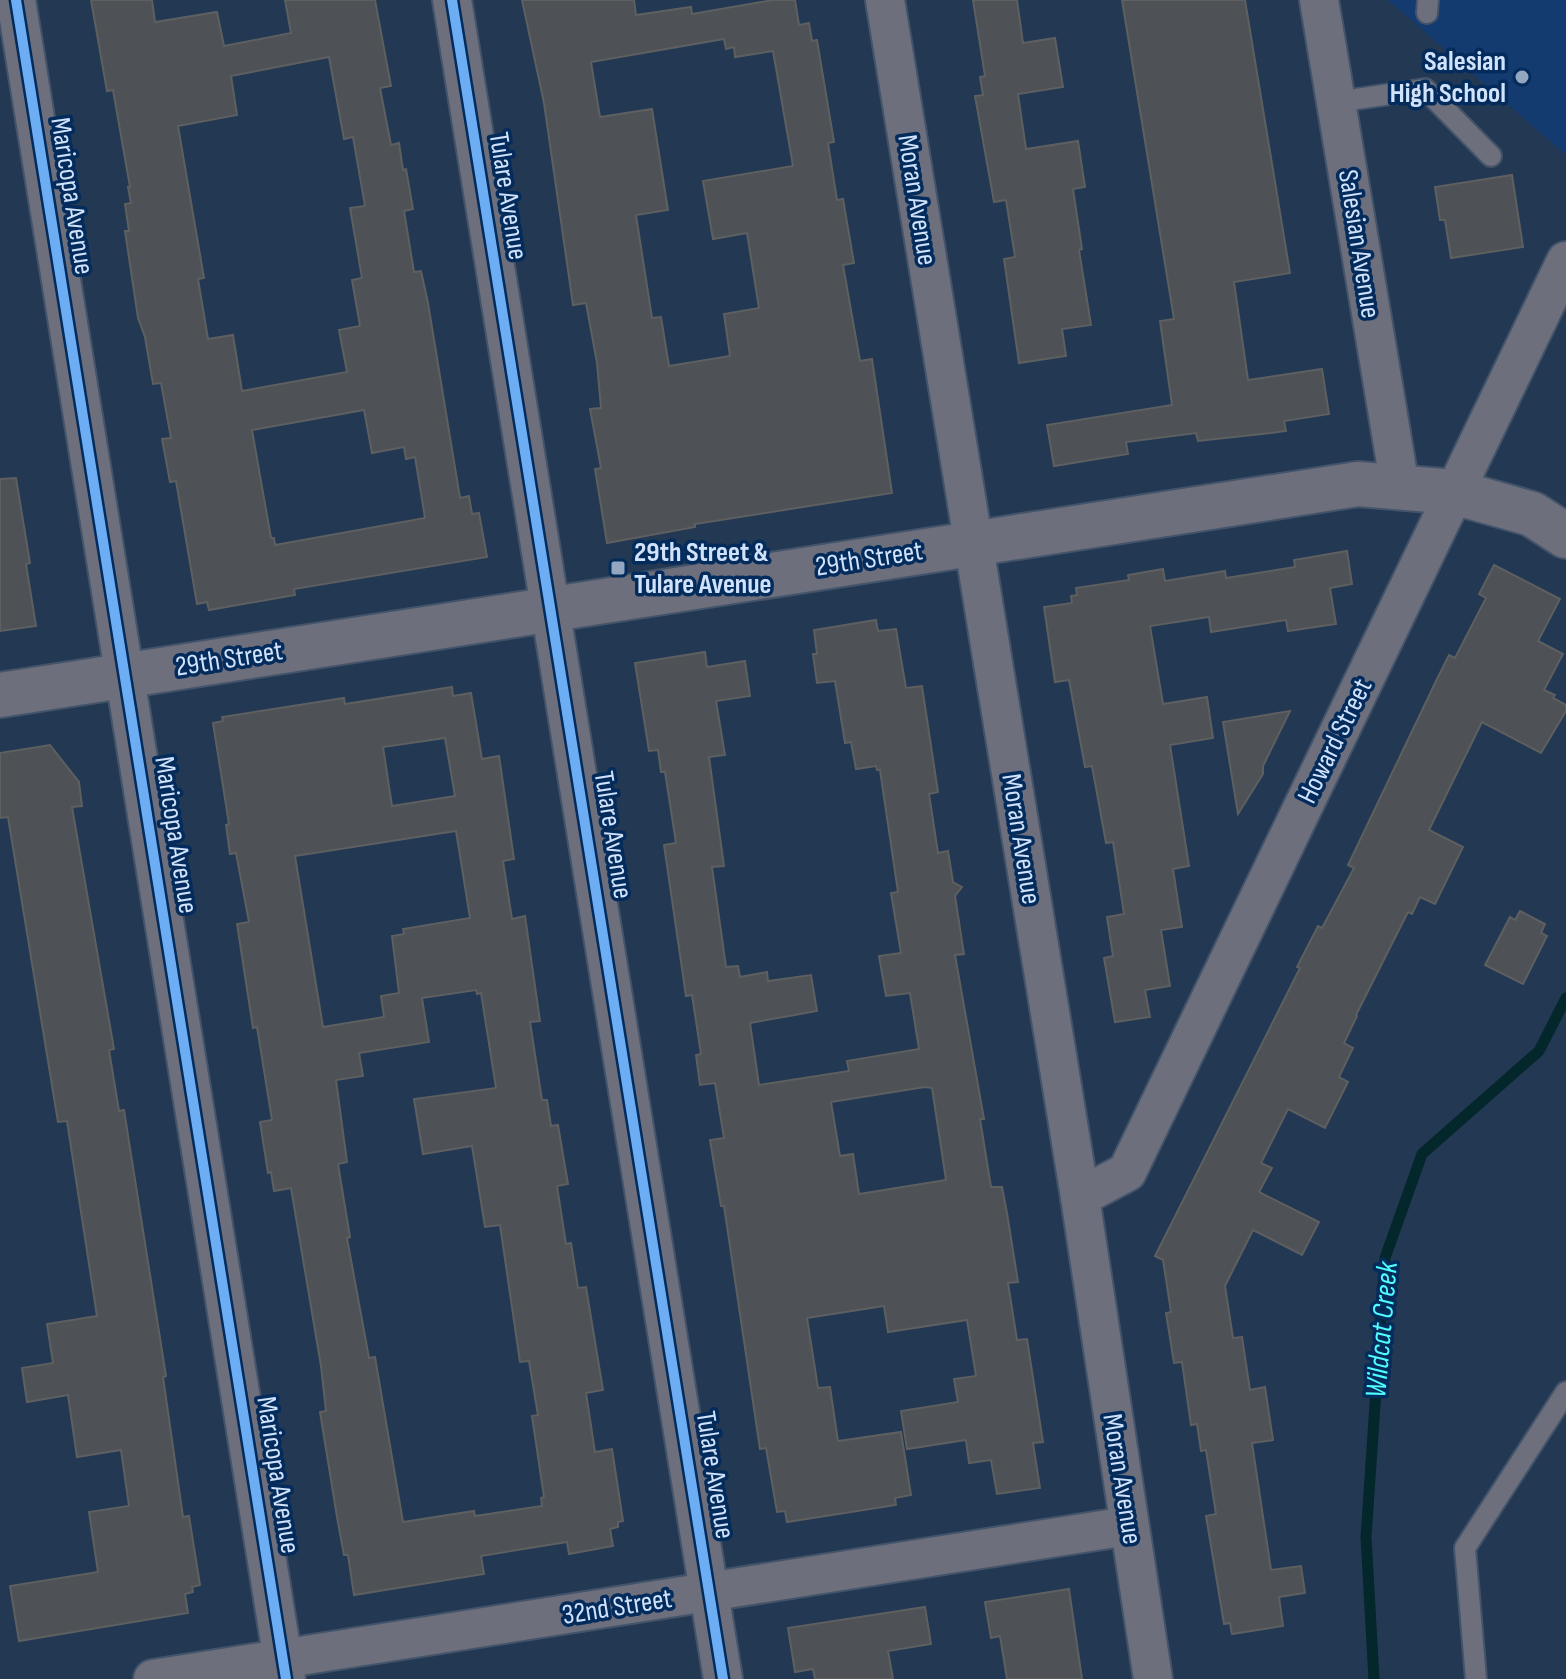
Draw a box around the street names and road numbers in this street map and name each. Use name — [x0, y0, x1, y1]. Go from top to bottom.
street label: Maricopa Avenue — [43, 115, 101, 277]
street label: Tulare Avenue — [482, 130, 534, 262]
street label: Moran Avenue — [890, 132, 944, 268]
street label: Salesian Avenue — [1331, 167, 1387, 321]
street label: 29th Street — [813, 534, 925, 584]
street label: 29th Street — [173, 634, 285, 684]
street label: Howard Street — [1291, 673, 1379, 809]
street label: Maricopa Avenue — [147, 754, 205, 916]
street label: Tulare Avenue — [587, 769, 639, 901]
street label: Moran Avenue — [994, 771, 1048, 907]
street label: Maricopa Avenue — [249, 1394, 307, 1556]
street label: Tulare Avenue — [689, 1409, 741, 1541]
street label: Moran Avenue — [1095, 1411, 1149, 1547]
street label: 32nd Street — [560, 1582, 674, 1632]

